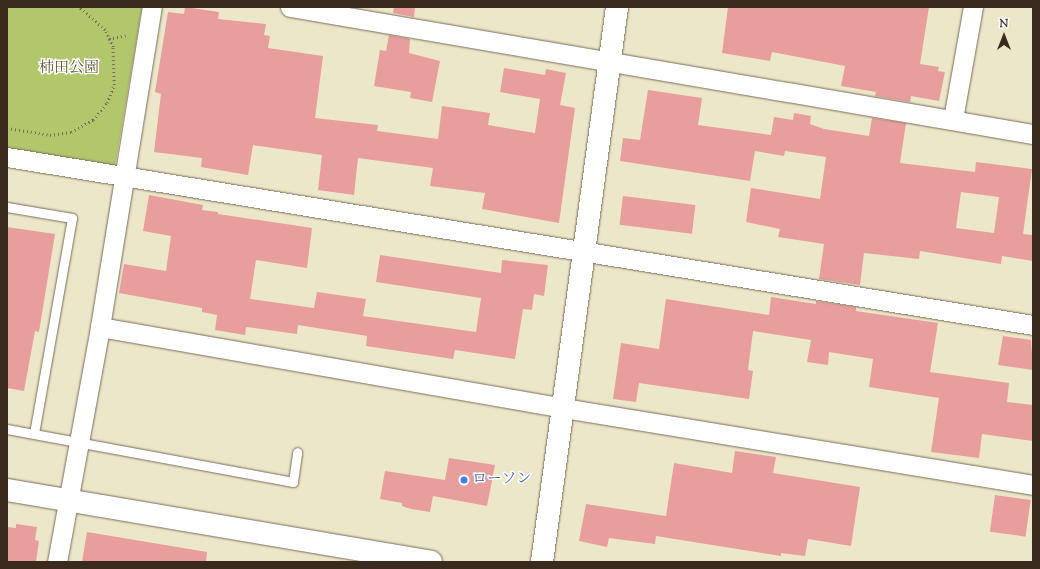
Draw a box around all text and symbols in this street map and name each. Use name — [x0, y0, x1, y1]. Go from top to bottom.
north arrow — [984, 16, 1024, 56]
text: N — [1000, 16, 1008, 32]
park label: 柿田公園 — [39, 60, 99, 78]
place label: ローソン — [472, 471, 532, 489]
marker: ローソン — [459, 475, 469, 485]

